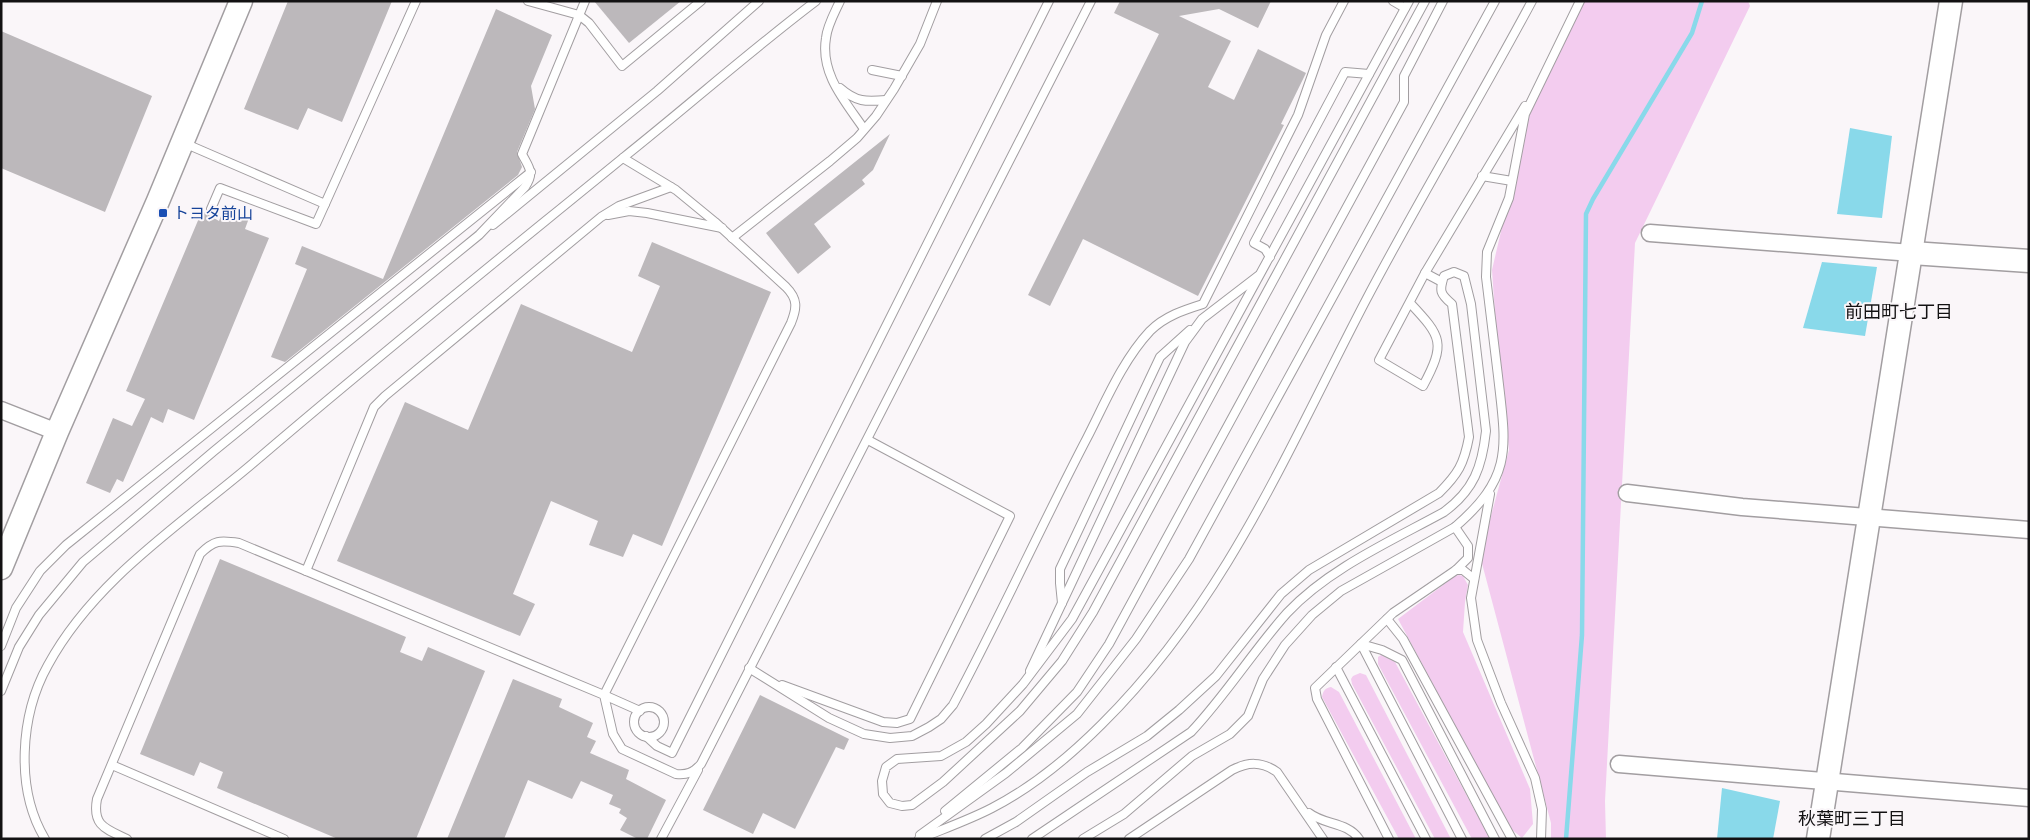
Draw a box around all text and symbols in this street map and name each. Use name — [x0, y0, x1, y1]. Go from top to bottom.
place label: トヨタ前山 — [173, 204, 253, 223]
marker: トヨタ前山 — [157, 207, 169, 219]
district label: 前田町七丁目 — [1845, 301, 1953, 323]
district label: 秋葉町三丁目 — [1798, 808, 1906, 830]

